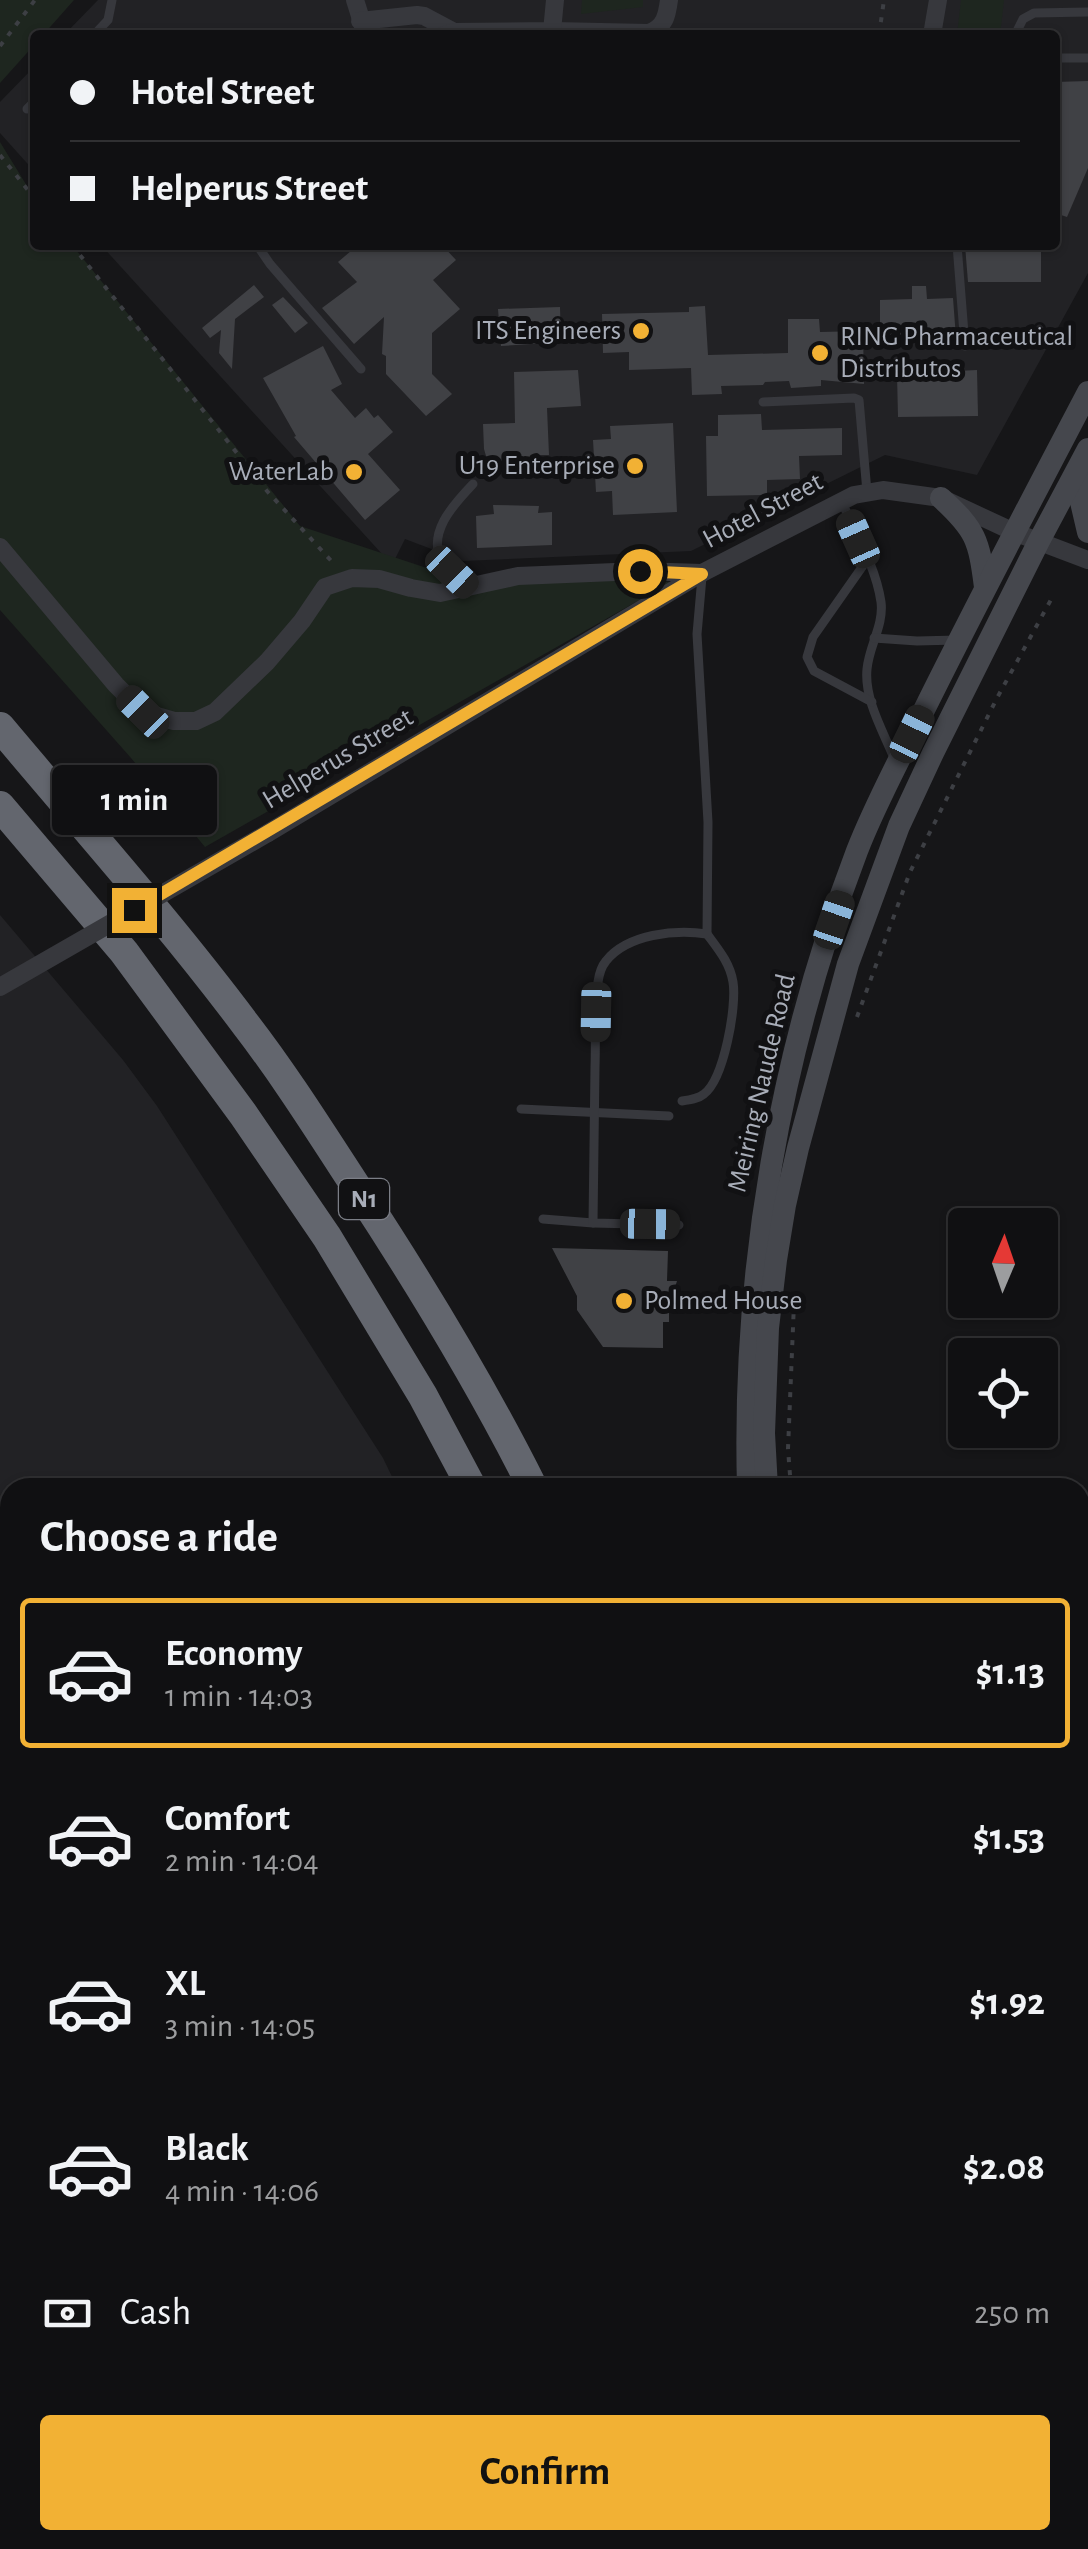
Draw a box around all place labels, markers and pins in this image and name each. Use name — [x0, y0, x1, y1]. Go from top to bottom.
place label: ITS Engineers — [475, 317, 621, 345]
marker: ITS Engineers — [630, 320, 652, 342]
place label: RING Pharmaceutical Distributos — [840, 323, 1073, 383]
marker: RING Pharmaceutical Distributos — [809, 342, 831, 364]
place label: U19 Enterprise — [459, 452, 615, 480]
marker: U19 Enterprise — [624, 455, 646, 477]
place label: WaterLab — [228, 458, 334, 486]
marker: WaterLab — [343, 461, 365, 483]
place label: Polmed House — [644, 1287, 802, 1315]
marker: Polmed House — [613, 1290, 635, 1312]

